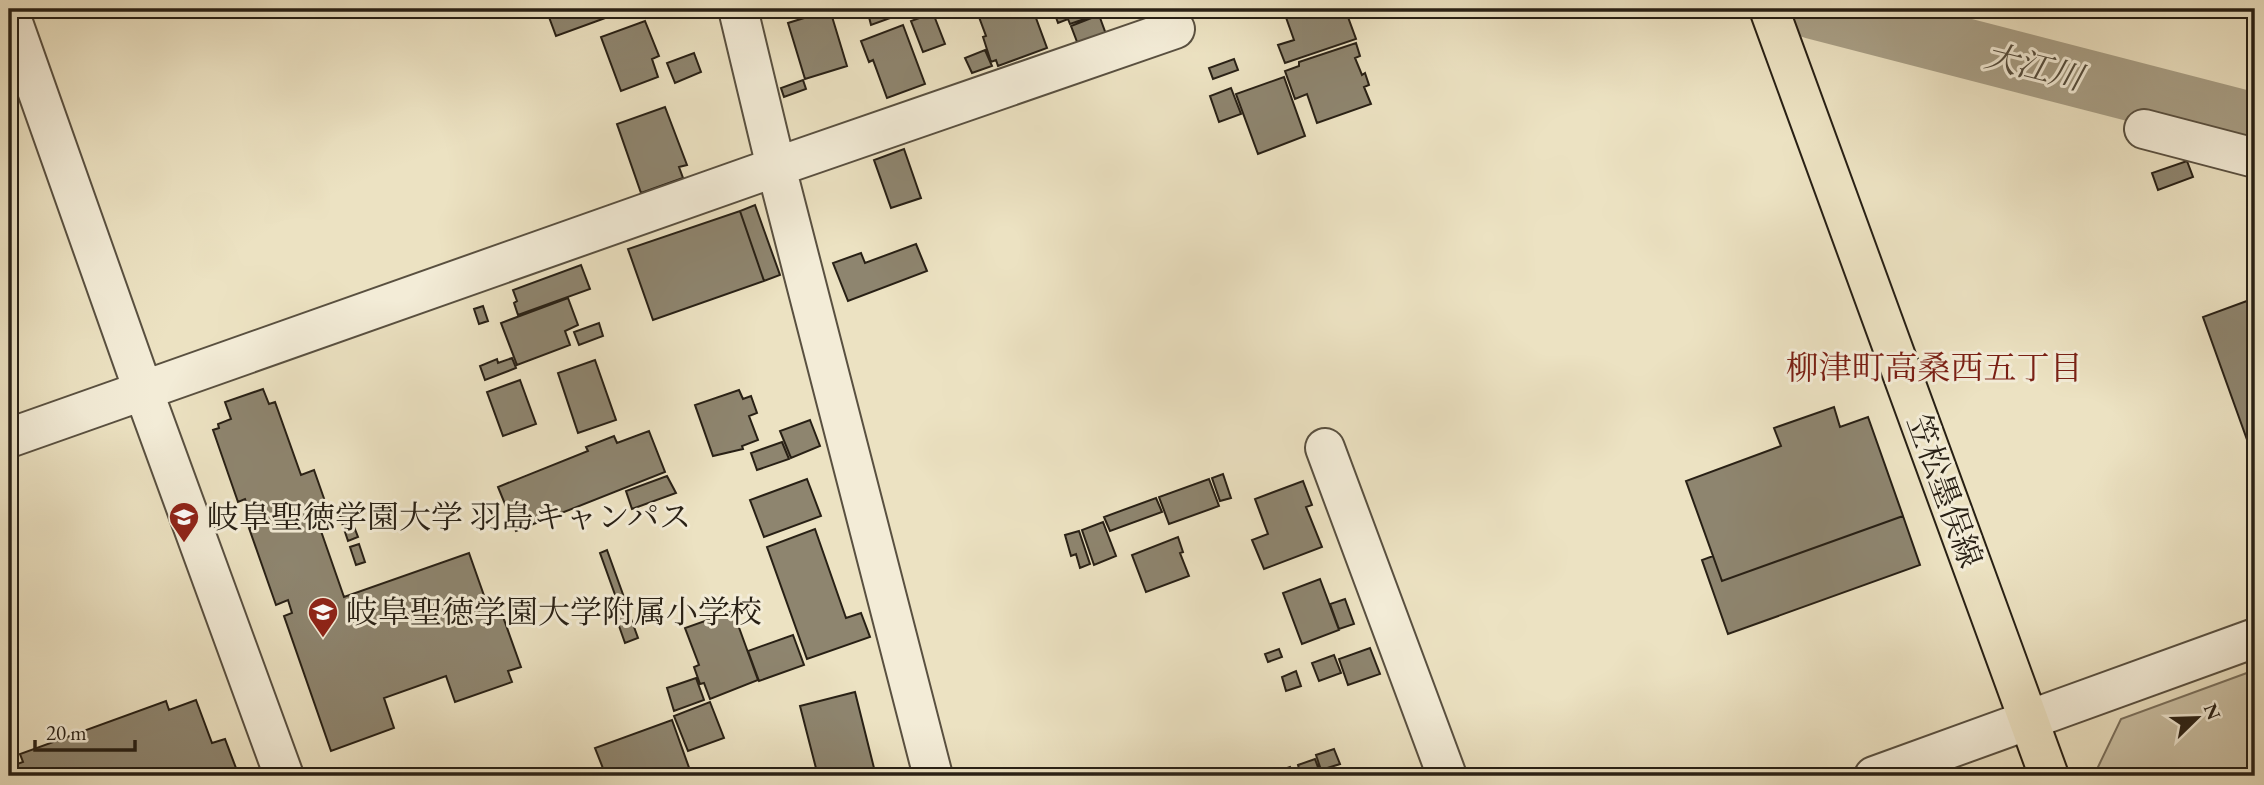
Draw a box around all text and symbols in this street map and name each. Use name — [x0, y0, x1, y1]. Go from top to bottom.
water label: 大江川 — [1981, 34, 2090, 100]
district label: 柳津町高桑西五丁目 — [1786, 346, 2083, 389]
street label: 笠松墨俣線 — [1898, 409, 1992, 573]
place label: 岐阜聖徳学園大学 羽島キャンパス — [207, 496, 691, 538]
school or university icon: 岐阜聖徳学園大学 羽島キャンパス — [167, 500, 201, 544]
place label: 岐阜聖徳学園大学附属小学校 — [346, 591, 762, 633]
school or university icon: 岐阜聖徳学園大学附属小学校 — [306, 595, 340, 639]
north arrow — [2162, 684, 2232, 754]
text: N — [2198, 700, 2227, 724]
scale bar — [35, 708, 135, 752]
text: 20 m — [46, 719, 87, 746]

